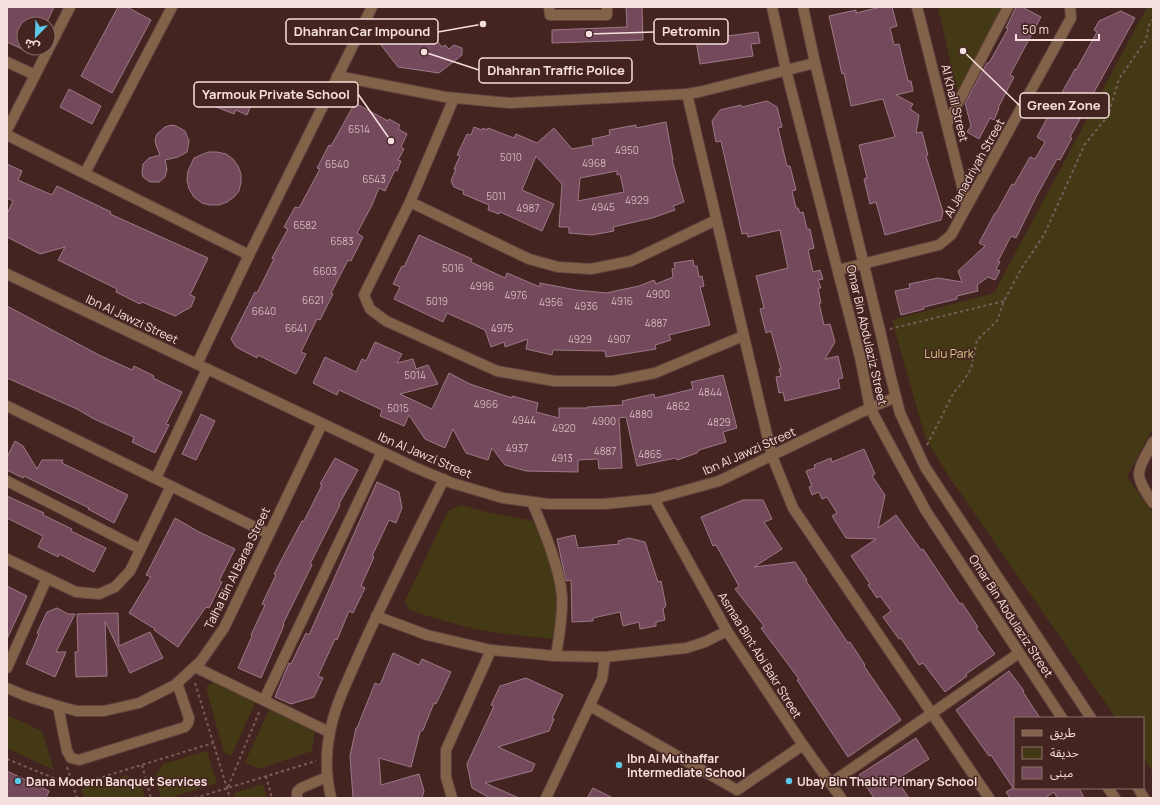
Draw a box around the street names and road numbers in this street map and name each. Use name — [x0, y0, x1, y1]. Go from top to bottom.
street label: Al Khalil Street — [937, 62, 973, 144]
street label: Al Janadriyah Street — [940, 115, 1008, 220]
street label: Omar Bin Abdulaziz Street — [843, 263, 891, 407]
street label: Ibn Al Jawzi Street — [83, 290, 181, 348]
street label: Ibn Al Jawzi Street — [700, 423, 798, 479]
street label: Ibn Al Jawzi Street — [376, 428, 475, 482]
street label: Talha Bin Al Baraa Street — [200, 504, 274, 632]
street label: Omar Bin Abdulaziz Street — [965, 551, 1057, 681]
street label: Asmaa Bint Abi Bakr Street — [714, 589, 806, 722]

